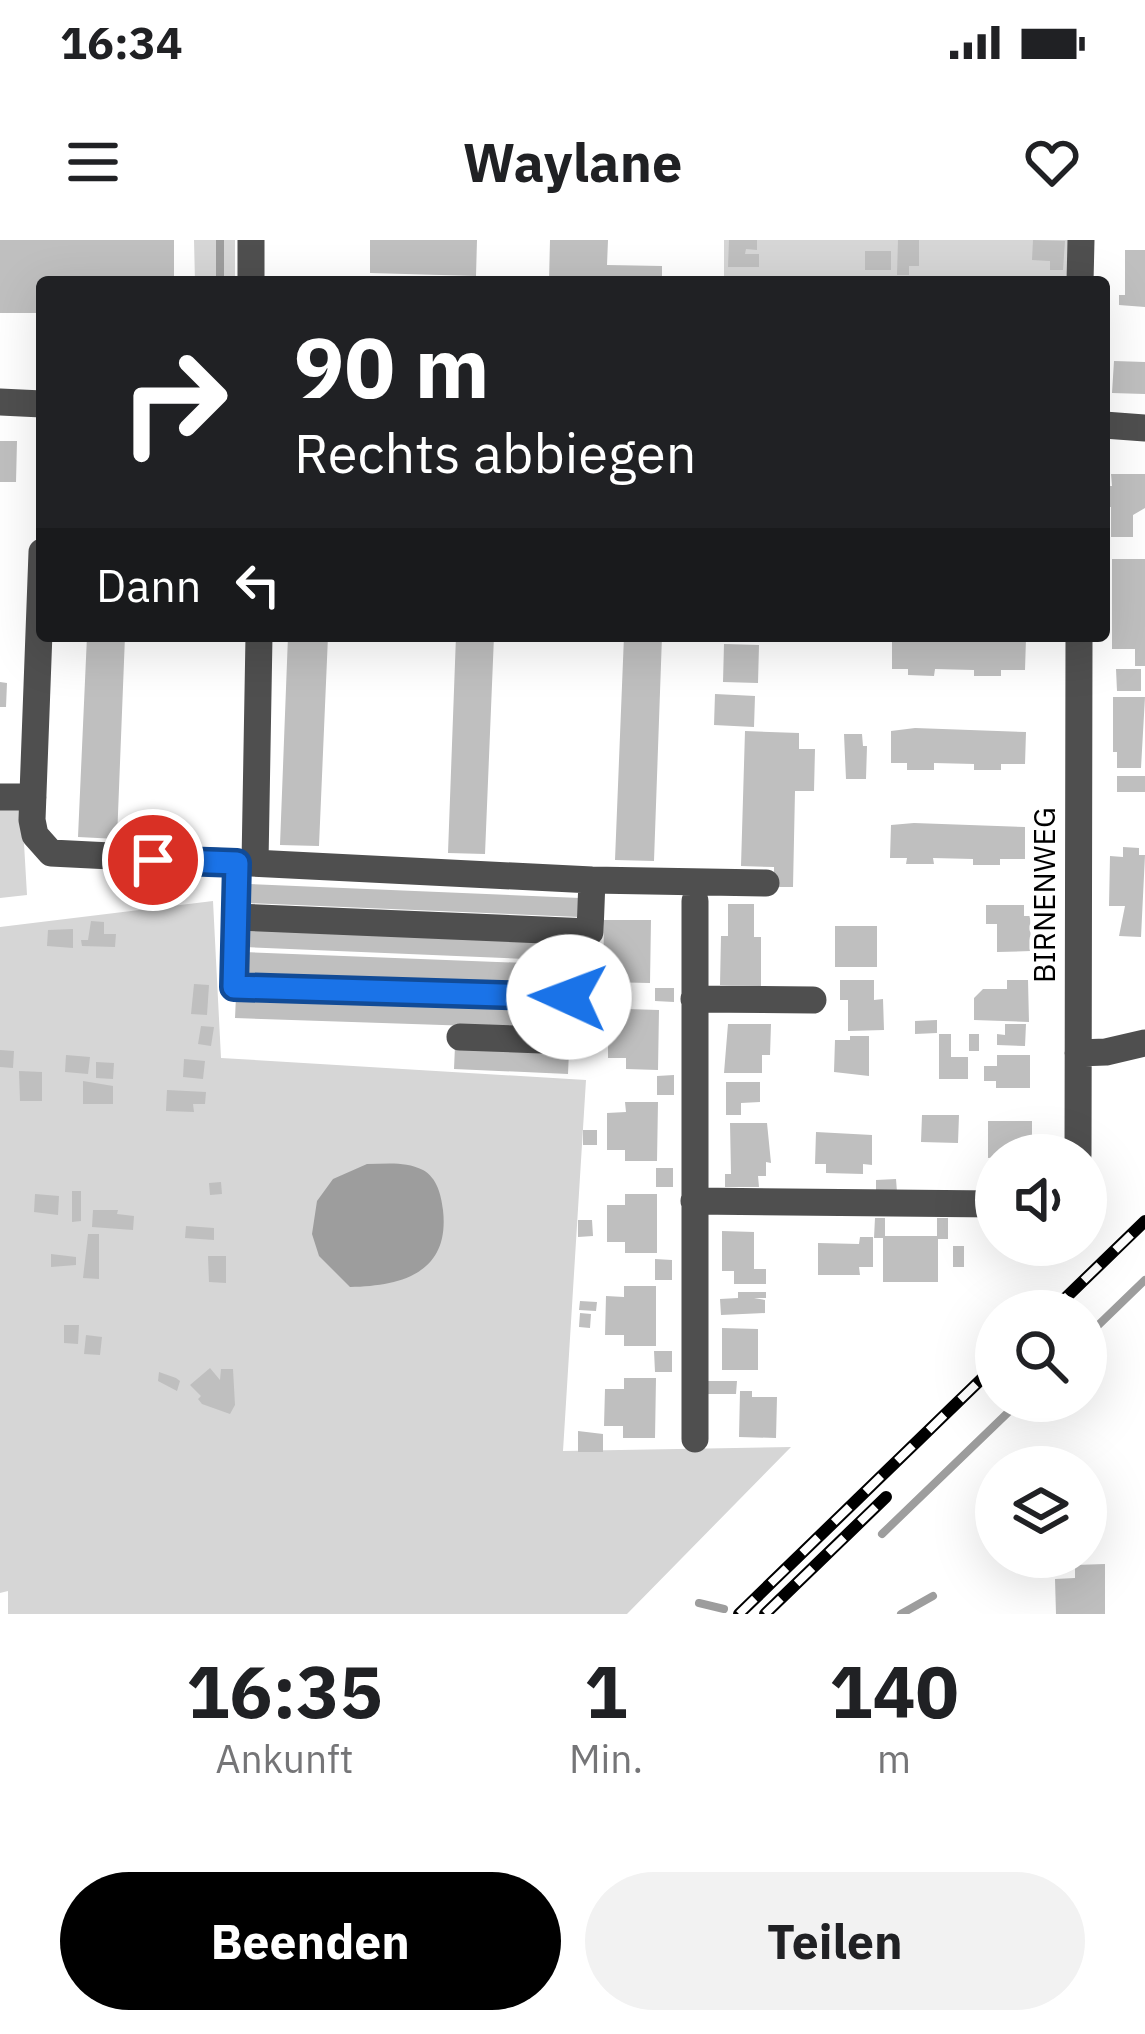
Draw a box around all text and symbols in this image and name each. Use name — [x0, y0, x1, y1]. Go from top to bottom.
text: 16:34 — [60, 13, 183, 71]
text: Waylane — [463, 127, 682, 197]
icon: menu — [60, 129, 126, 195]
icon: heart — [1019, 129, 1085, 195]
text: 90 m — [294, 312, 490, 421]
icon: right — [96, 324, 252, 480]
text: Rechts abbiegen — [294, 418, 696, 488]
icon: left — [225, 552, 291, 618]
text: Dann — [96, 556, 201, 614]
street label: BIRNENWEG — [1024, 807, 1063, 983]
pin — [102, 809, 204, 911]
icon: arrive — [120, 827, 186, 893]
position arrow — [506, 934, 632, 1060]
map controls — [975, 1134, 1107, 1578]
button: sound — [975, 1134, 1107, 1266]
button: search — [975, 1290, 1107, 1422]
button: layers — [975, 1446, 1107, 1578]
text: 16:35 — [186, 1644, 383, 1738]
text: 1 — [584, 1644, 628, 1738]
text: 140 — [829, 1644, 959, 1738]
text: Ankunft — [215, 1733, 353, 1784]
text: Min. — [569, 1733, 643, 1784]
text: m — [877, 1733, 911, 1784]
button: Beenden — [60, 1872, 561, 2010]
button: Teilen — [585, 1872, 1085, 2010]

